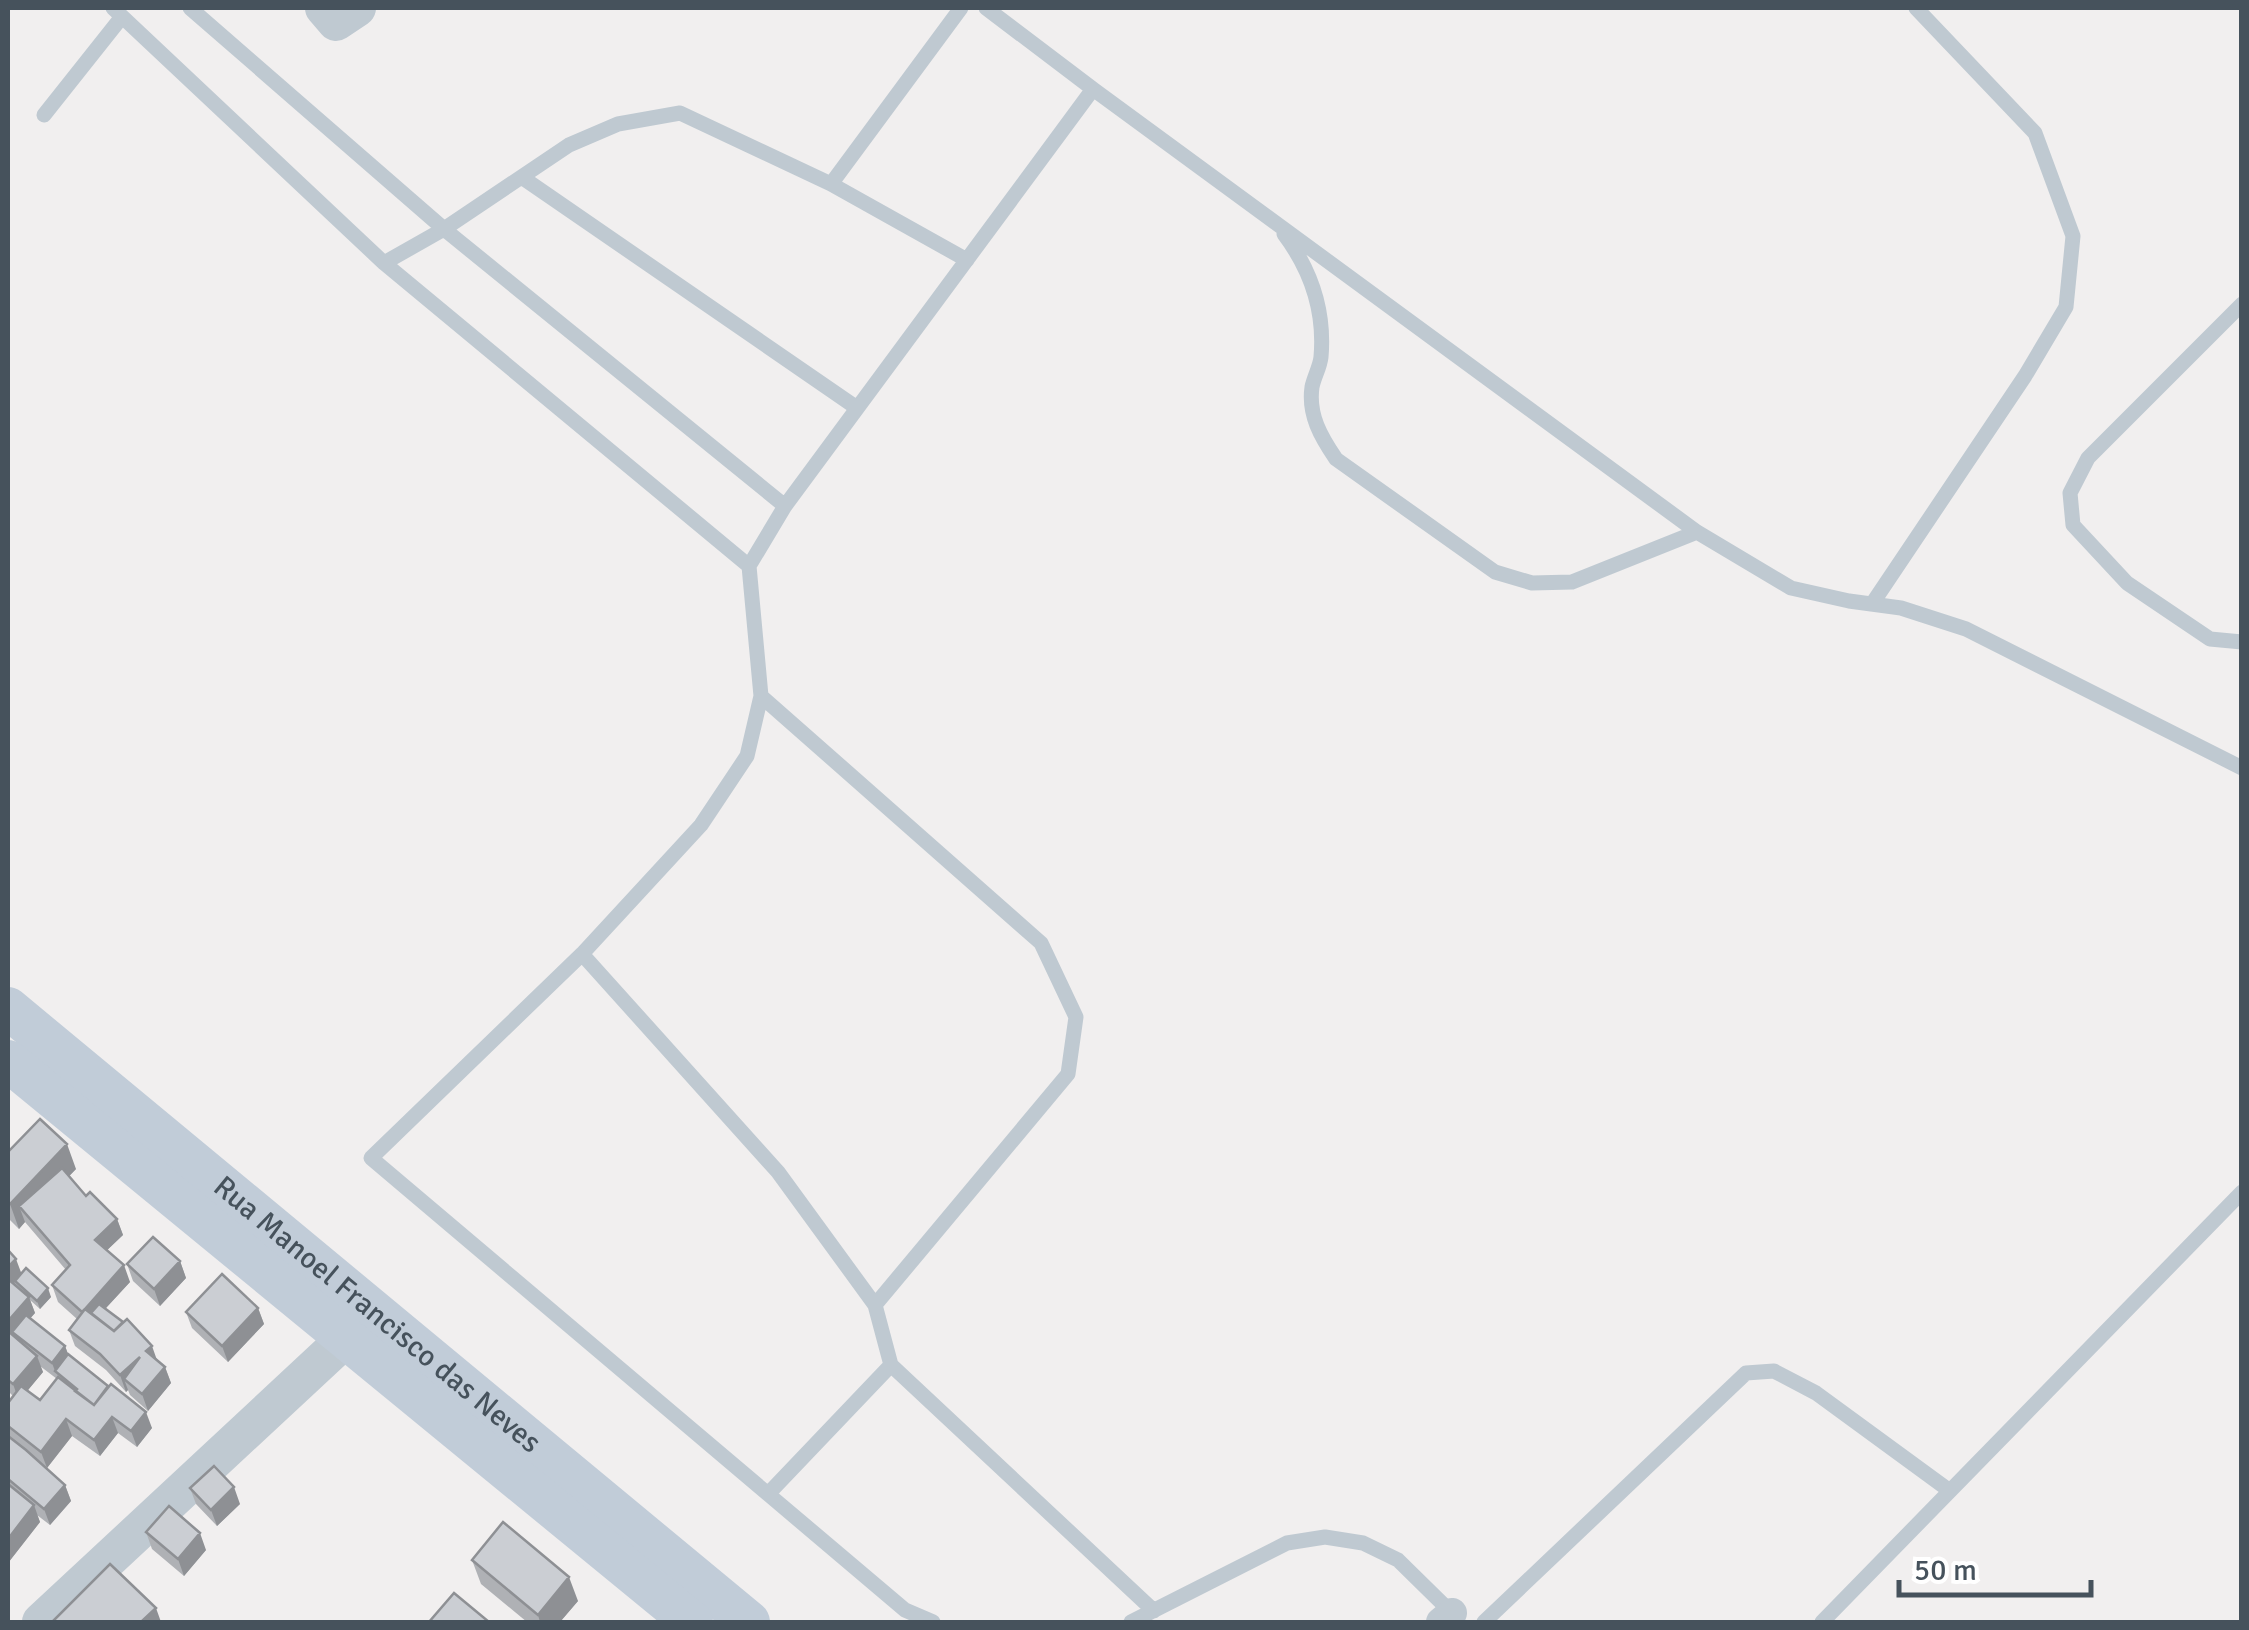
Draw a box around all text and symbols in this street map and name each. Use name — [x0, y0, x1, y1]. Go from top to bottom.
street label: Rua Manoel Francisco das Neves — [206, 1168, 549, 1461]
scale bar — [1899, 1535, 2092, 1597]
text: 50 m — [1914, 1552, 1977, 1589]

